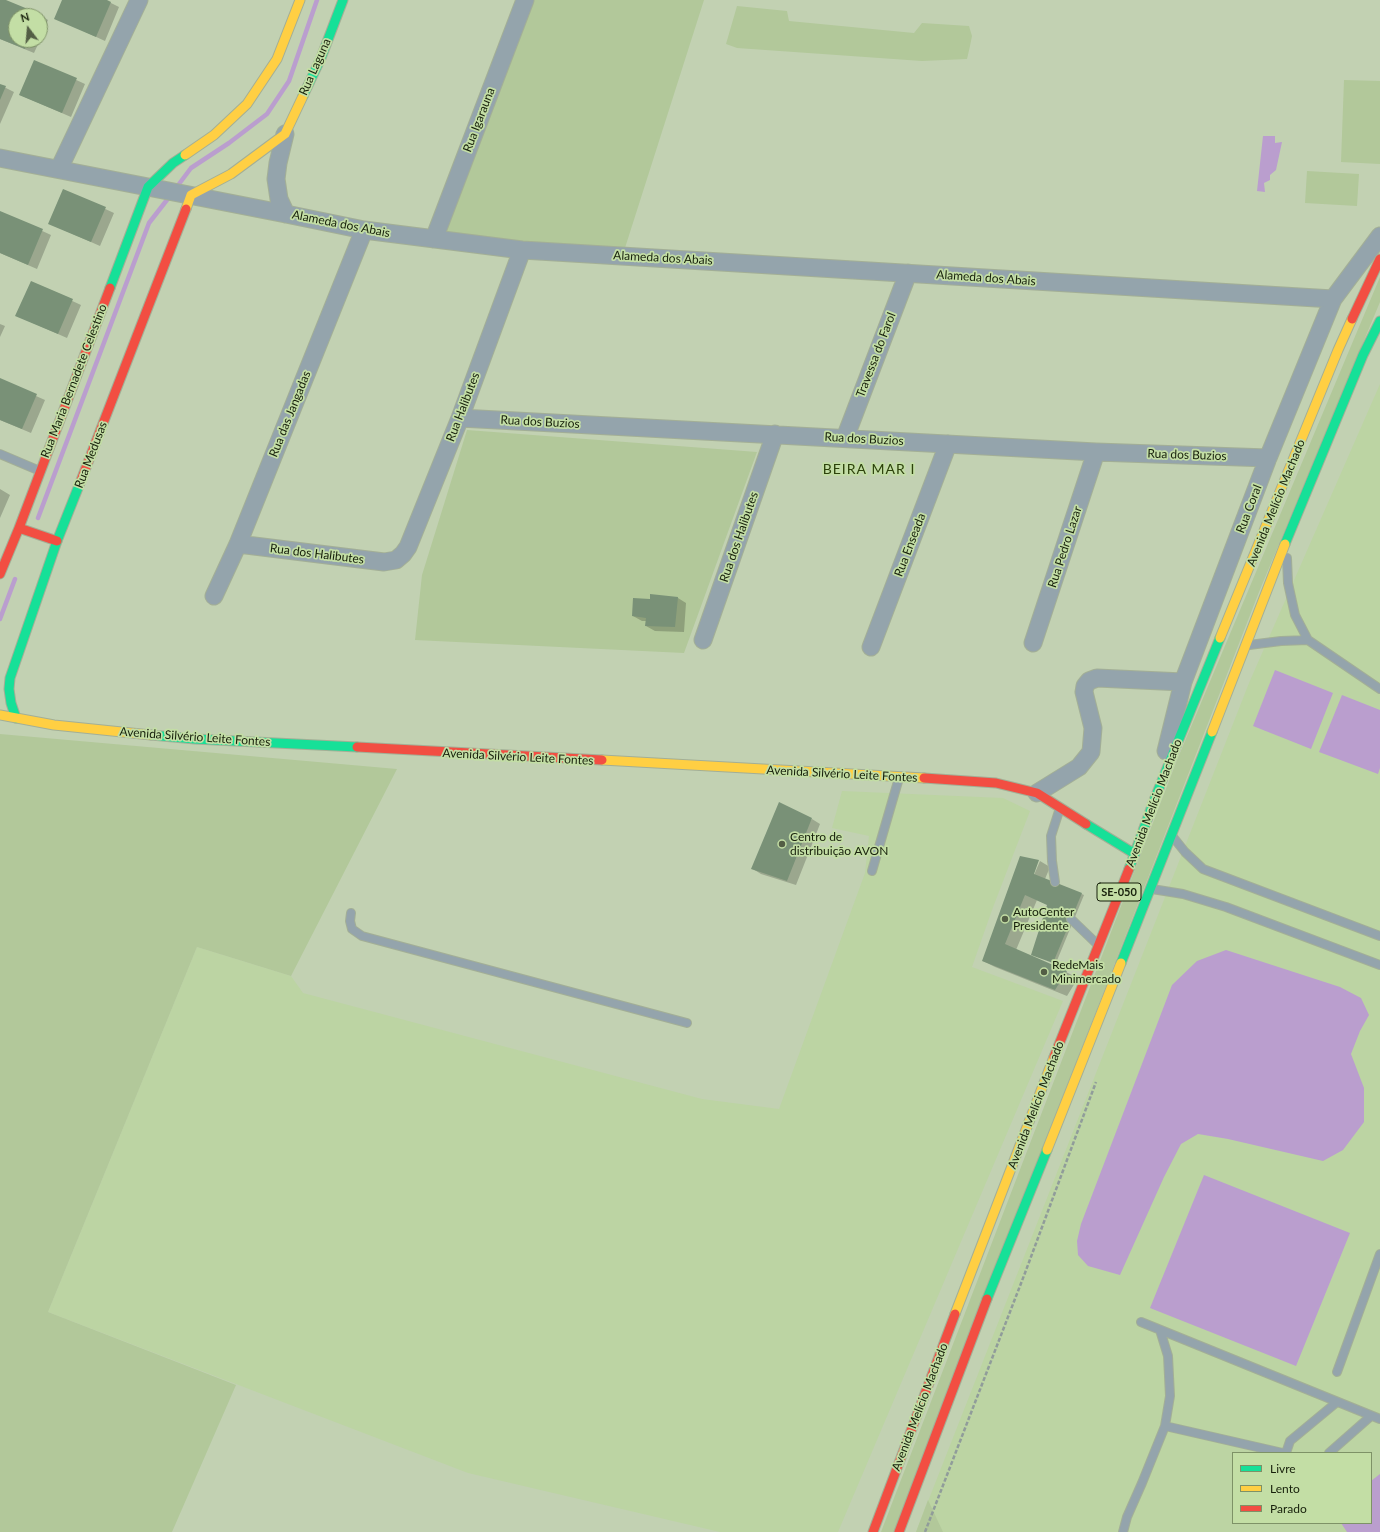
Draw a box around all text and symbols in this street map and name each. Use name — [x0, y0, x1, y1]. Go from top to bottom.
north arrow — [8, 8, 48, 48]
text: N — [19, 10, 31, 24]
street label: Rua Laguna — [296, 36, 334, 98]
street label: Rua Igarauna — [460, 86, 498, 154]
street label: Alameda dos Abais — [291, 207, 391, 241]
street label: Alameda dos Abais — [613, 248, 713, 268]
street label: Alameda dos Abais — [936, 267, 1036, 289]
street label: Rua Maria Bernadete Celestino — [38, 302, 110, 460]
street label: Travessa do Farol — [853, 310, 899, 400]
street label: Rua das Jangadas — [266, 369, 314, 459]
street label: Rua Halibutes — [443, 370, 483, 444]
street label: Rua dos Buzios — [500, 413, 580, 431]
street label: Rua Medusas — [72, 420, 110, 490]
street label: Rua dos Buzios — [824, 430, 904, 448]
street label: Avenida Melício Machado — [1244, 437, 1308, 569]
street label: Rua dos Buzios — [1147, 446, 1227, 464]
district label: BEIRA MAR I — [823, 461, 915, 477]
street label: Rua Coral — [1233, 483, 1265, 535]
street label: Rua dos Halibutes — [717, 490, 761, 584]
street label: Rua Pedro Lazar — [1045, 504, 1085, 590]
street label: Rua Enseada — [891, 511, 929, 579]
street label: Rua dos Halibutes — [269, 541, 365, 567]
street label: Avenida Silvério Leite Fontes — [119, 725, 271, 749]
street label: Avenida Melício Machado — [1123, 737, 1185, 869]
street label: Avenida Silvério Leite Fontes — [442, 746, 594, 768]
street label: Avenida Silvério Leite Fontes — [766, 763, 918, 785]
place label: Centro de distribuição AVON — [790, 830, 888, 858]
marker: Centro de distribuição AVON — [777, 839, 787, 849]
road number: SE-050 — [1097, 883, 1141, 901]
place label: AutoCenter Presidente — [1013, 905, 1074, 933]
marker: AutoCenter Presidente — [1000, 914, 1010, 924]
place label: RedeMais Minimercado — [1052, 958, 1121, 986]
marker: RedeMais Minimercado — [1039, 967, 1049, 977]
street label: Avenida Melício Machado — [1005, 1039, 1067, 1171]
street label: Avenida Melício Machado — [889, 1341, 951, 1473]
legend — [1232, 1452, 1372, 1524]
text: Livre — [1270, 1461, 1296, 1476]
text: Lento — [1270, 1481, 1300, 1496]
text: Parado — [1270, 1501, 1307, 1516]

